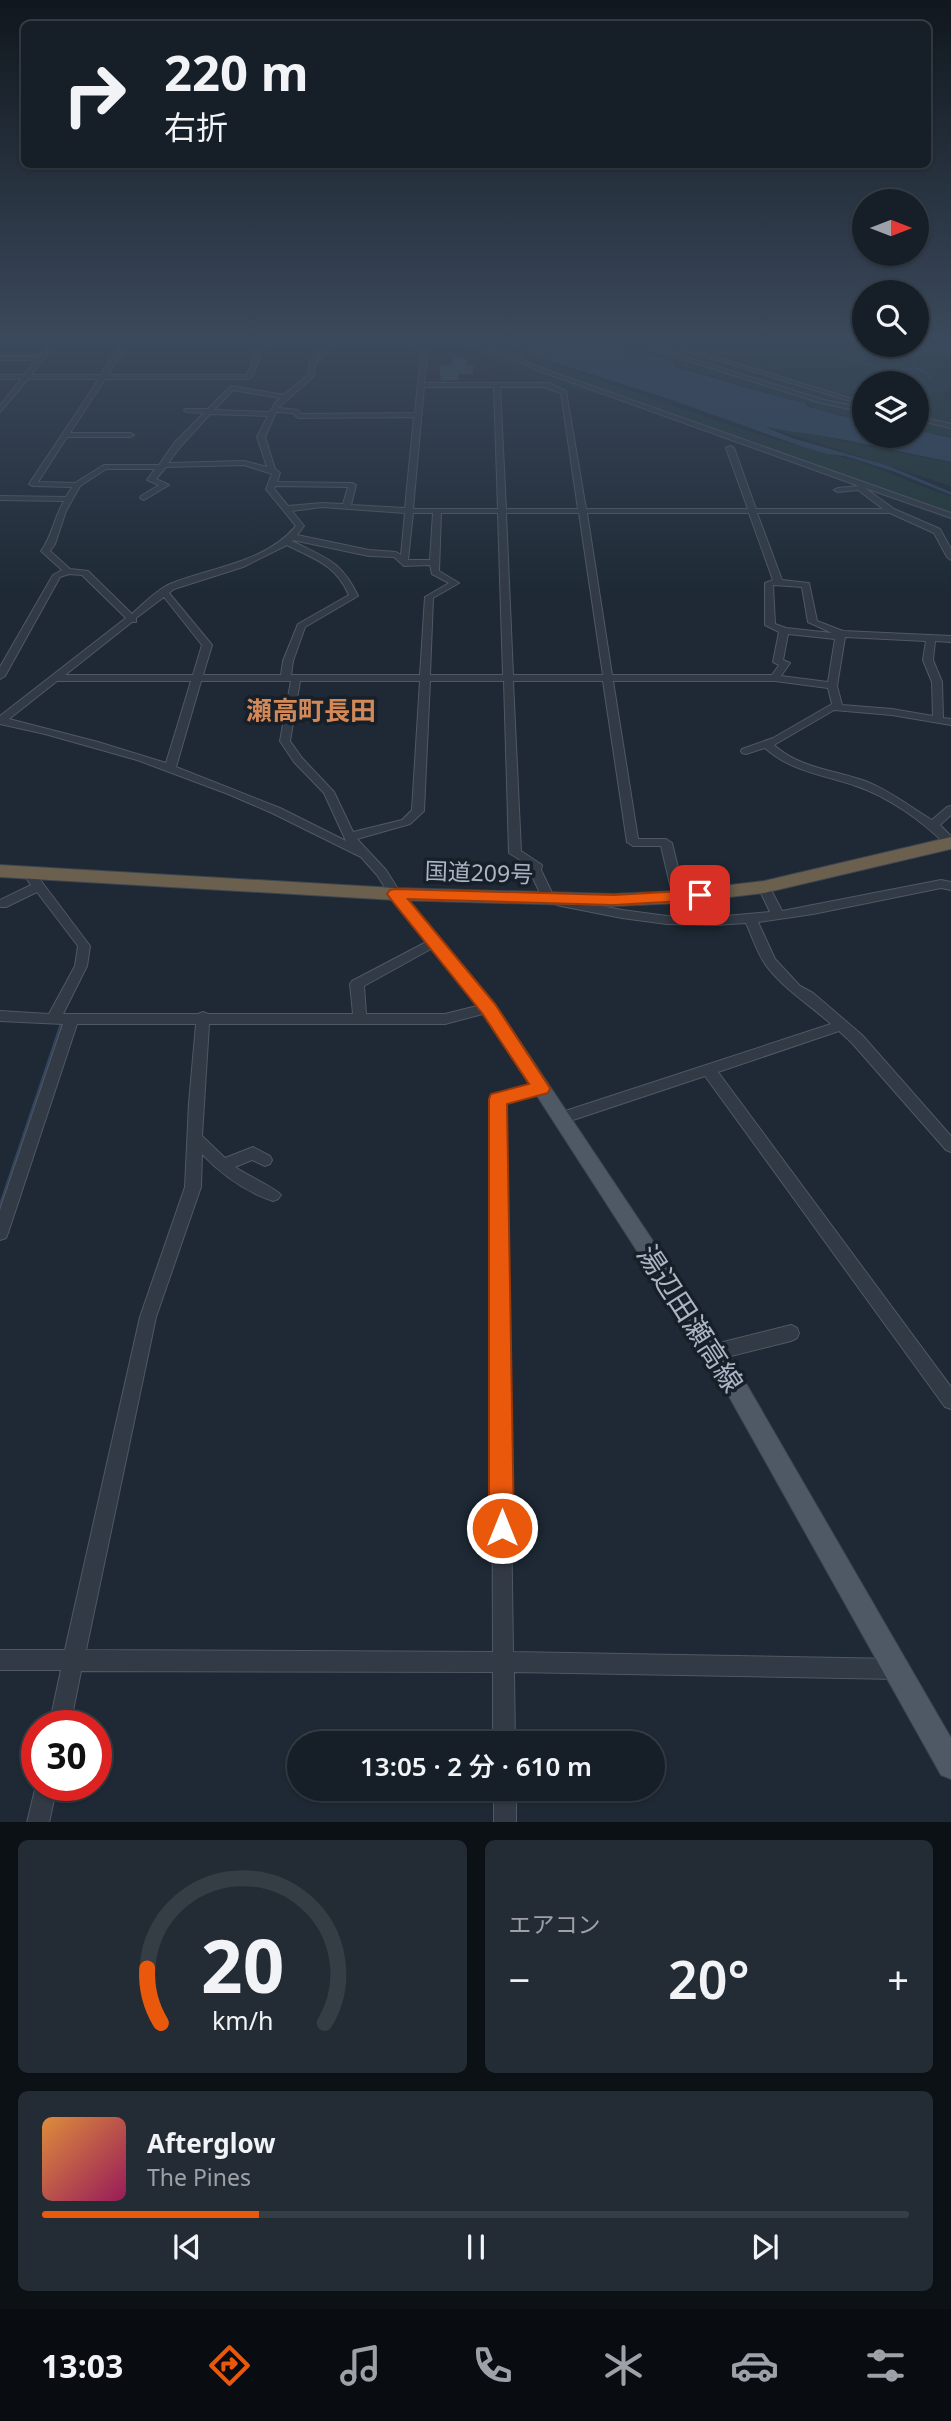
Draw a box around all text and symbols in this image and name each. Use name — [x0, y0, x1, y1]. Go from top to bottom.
text: 220 m — [164, 39, 309, 105]
icon: right — [49, 49, 140, 140]
text: 右折 — [164, 105, 228, 148]
north arrow — [852, 189, 929, 266]
map controls — [852, 189, 929, 448]
button: search — [852, 280, 929, 357]
button: layers — [852, 371, 929, 448]
district label: 瀬高町長田 — [246, 692, 376, 728]
street label: 国道209号 — [424, 854, 534, 890]
pin — [670, 865, 730, 925]
icon: arrive — [681, 876, 719, 914]
street label: 湯辺田瀬高線 — [629, 1237, 753, 1399]
position arrow — [465, 1491, 539, 1565]
speed limit sign: 30 — [21, 1710, 112, 1801]
text: 13:05 · 2 分 · 610 m — [360, 1748, 592, 1784]
text: エアコン — [509, 1908, 601, 1940]
text: 20 — [201, 1915, 284, 2014]
text: 20° — [668, 1943, 750, 2014]
text: − — [509, 1953, 530, 2005]
text: + — [887, 1953, 909, 2005]
text: km/h — [211, 2002, 273, 2036]
text: Afterglow — [147, 2125, 275, 2161]
text: The Pines — [147, 2161, 251, 2193]
icon: previous — [168, 2228, 206, 2266]
icon: pause — [457, 2228, 495, 2266]
icon: next — [746, 2228, 784, 2266]
icon: directions — [205, 2341, 254, 2390]
icon: music — [336, 2341, 385, 2390]
icon: phone — [468, 2341, 517, 2390]
icon: climate — [599, 2341, 648, 2390]
icon: car — [730, 2341, 779, 2390]
icon: filters — [861, 2341, 910, 2390]
text: 13:03 — [41, 2344, 123, 2387]

